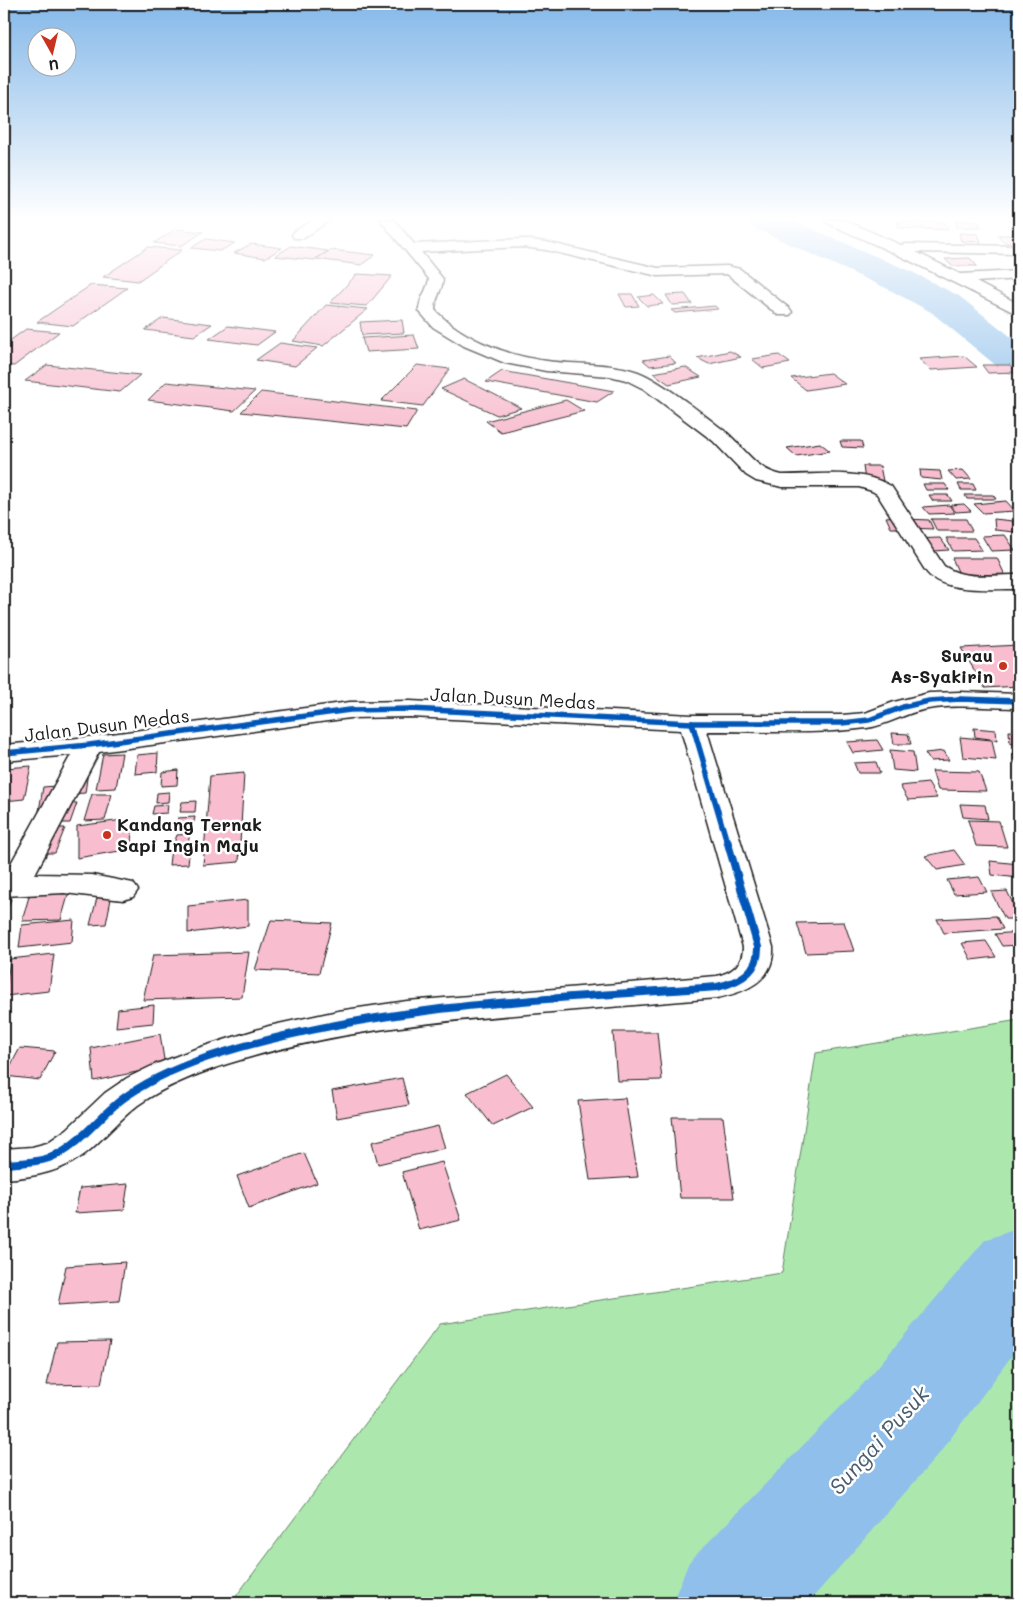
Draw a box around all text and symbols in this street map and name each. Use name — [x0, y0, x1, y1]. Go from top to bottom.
north arrow — [28, 28, 78, 78]
text: U — [48, 55, 60, 75]
place label: Surau As-Syakirin — [890, 643, 993, 688]
marker: Surau As-Syakirin — [997, 660, 1009, 672]
street label: Jalan Dusun Medas — [430, 682, 597, 714]
street label: Jalan Dusun Medas — [23, 703, 191, 747]
place label: Kandang Ternak Sapi Ingin Maju — [117, 812, 262, 857]
marker: Kandang Ternak Sapi Ingin Maju — [101, 829, 113, 841]
water label: Sungai Pusuk — [822, 1378, 936, 1500]

